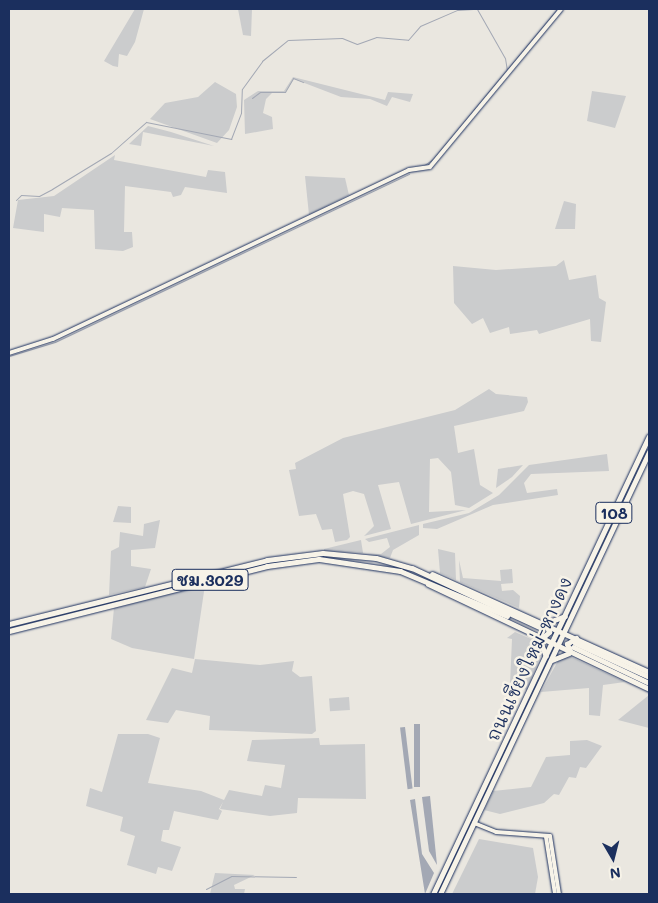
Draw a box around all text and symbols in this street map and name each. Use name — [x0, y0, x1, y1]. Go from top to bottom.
road number: 108 — [595, 499, 633, 526]
road number: ชม.3029 — [171, 566, 249, 594]
street label: ถนนเชียงใหม่-หางดง — [481, 574, 577, 744]
north arrow — [588, 833, 638, 883]
text: N — [609, 863, 622, 883]

